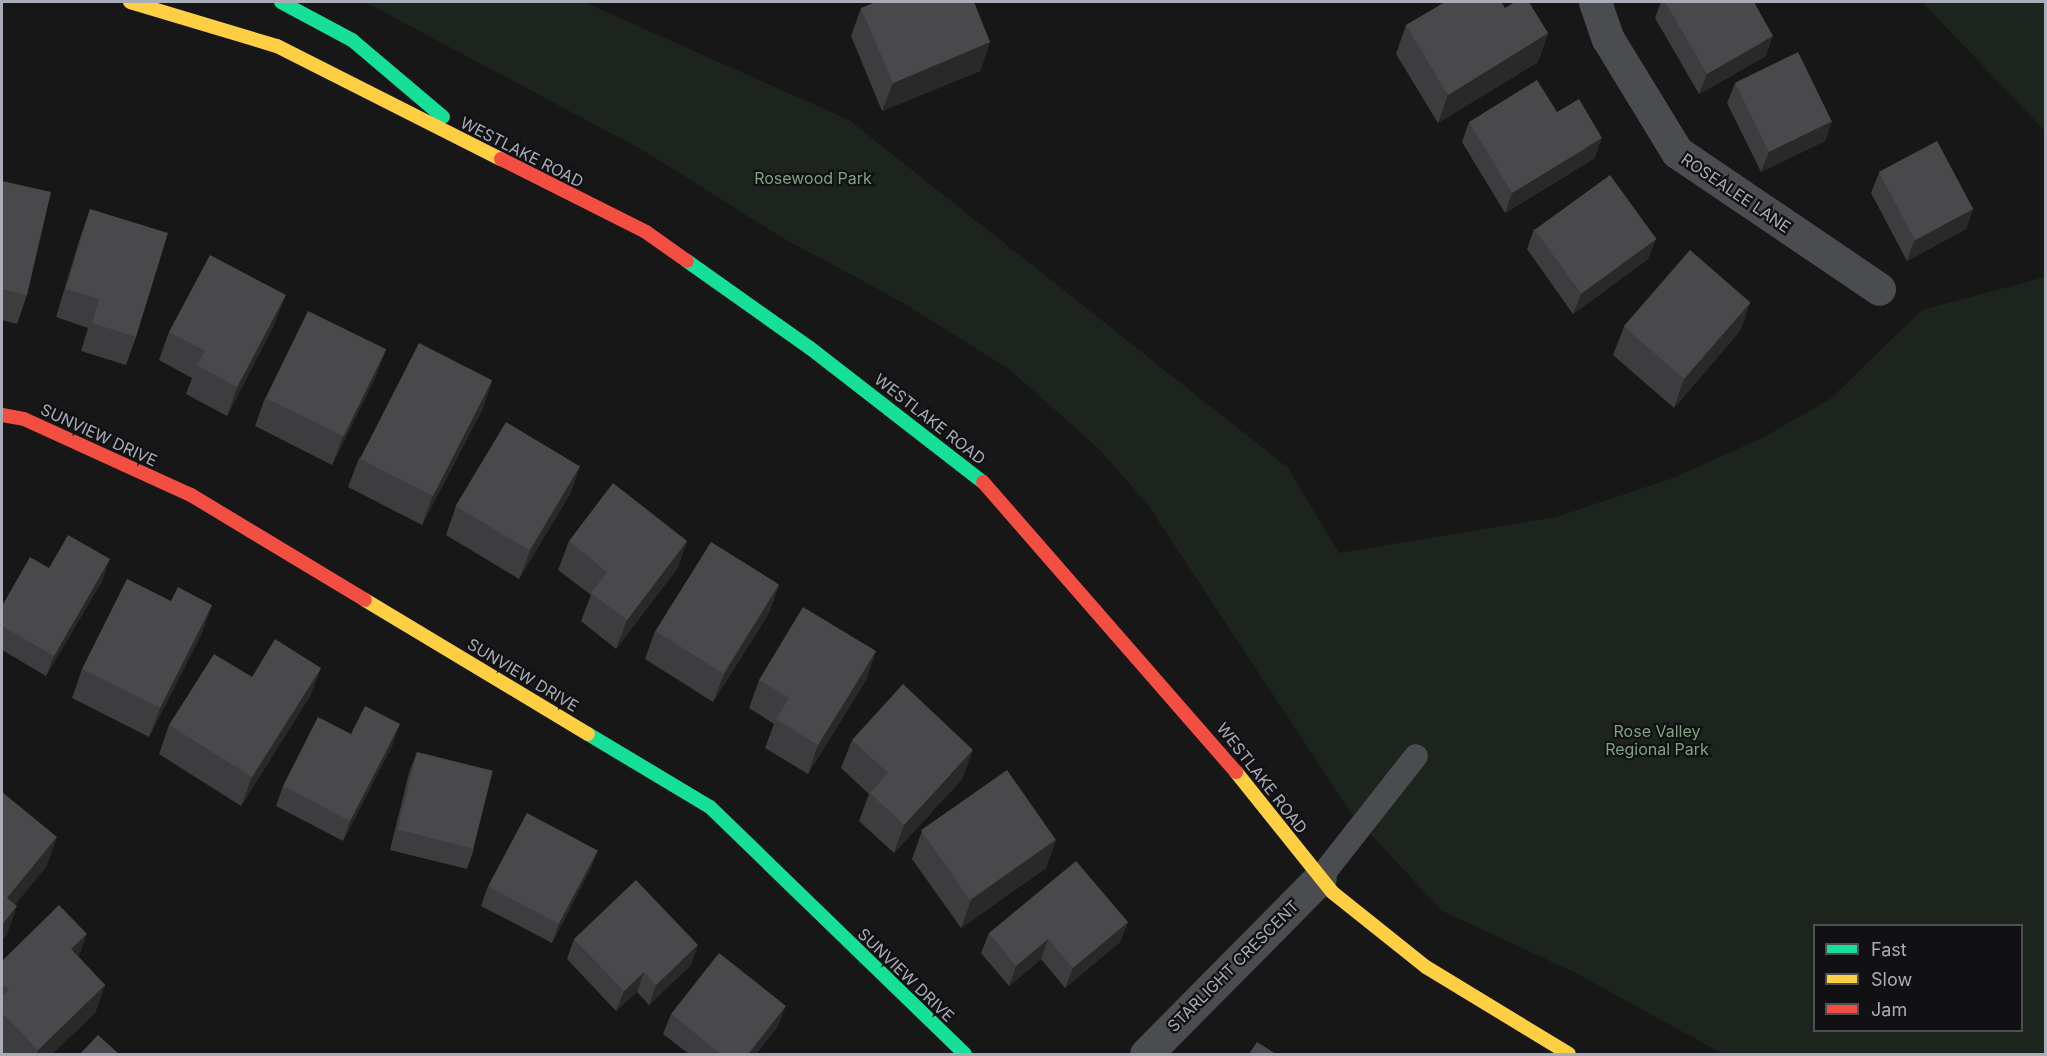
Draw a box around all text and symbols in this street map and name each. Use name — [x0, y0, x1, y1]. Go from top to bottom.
street label: WESTLAKE ROAD — [457, 113, 587, 191]
street label: ROSEALEE LANE — [1678, 149, 1794, 237]
park label: Rosewood Park — [754, 168, 872, 188]
street label: WESTLAKE ROAD — [871, 370, 989, 468]
street label: SUNVIEW DRIVE — [38, 400, 160, 470]
street label: SUNVIEW DRIVE — [464, 634, 582, 716]
street label: WESTLAKE ROAD — [1213, 719, 1311, 837]
park label: Rose Valley Regional Park — [1605, 721, 1709, 759]
street label: STARLIGHT CRESCENT — [1163, 896, 1303, 1036]
street label: SUNVIEW DRIVE — [854, 924, 958, 1026]
legend — [1813, 924, 2023, 1032]
text: Fast — [1871, 939, 1907, 960]
text: Slow — [1871, 969, 1912, 990]
text: Jam — [1871, 999, 1907, 1020]

